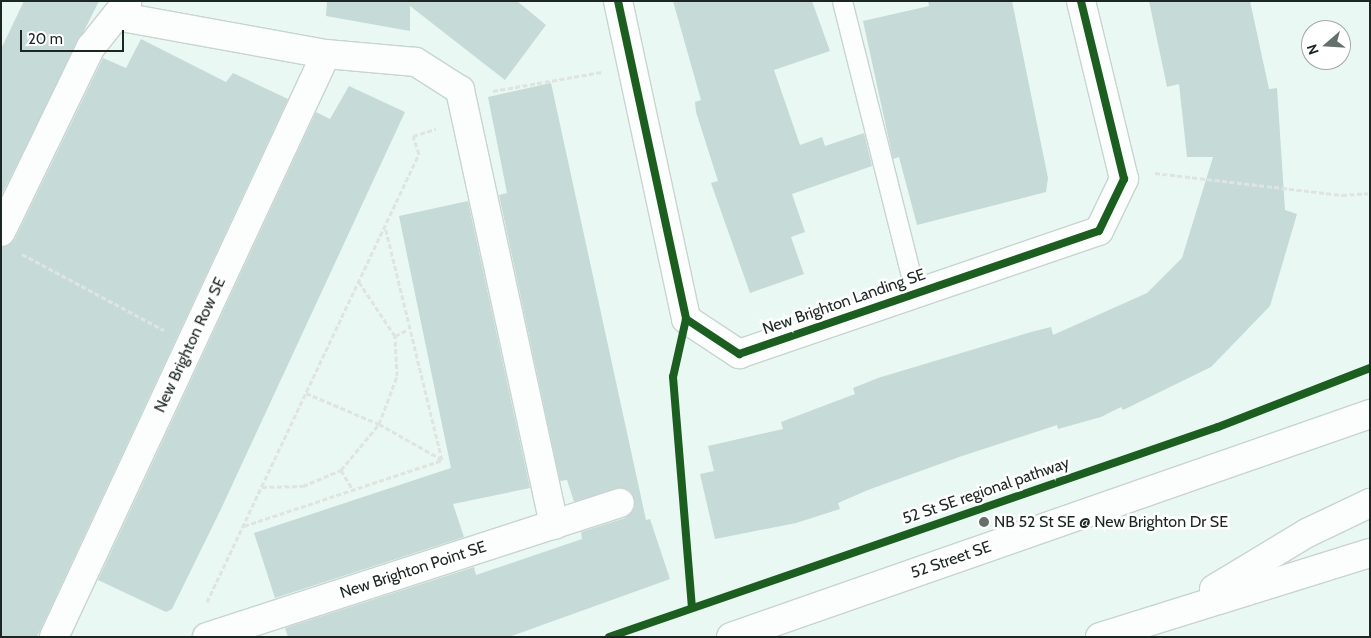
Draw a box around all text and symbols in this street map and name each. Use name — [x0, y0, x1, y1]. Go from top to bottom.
scale bar — [22, 20, 126, 52]
north arrow — [1301, 20, 1351, 70]
text: 20 m — [28, 30, 63, 48]
text: N — [1303, 42, 1323, 57]
street label: New Brighton Landing SE — [760, 265, 928, 339]
street label: New Brighton Row SE — [150, 274, 230, 416]
street label: 52 St SE regional pathway — [900, 453, 1072, 529]
place label: NB 52 St SE @ New Brighton Dr SE — [994, 512, 1228, 532]
marker: NB 52 St SE @ New Brighton Dr SE — [978, 516, 990, 528]
street label: New Brighton Point SE — [337, 537, 489, 603]
street label: 52 Street SE — [908, 537, 994, 583]

